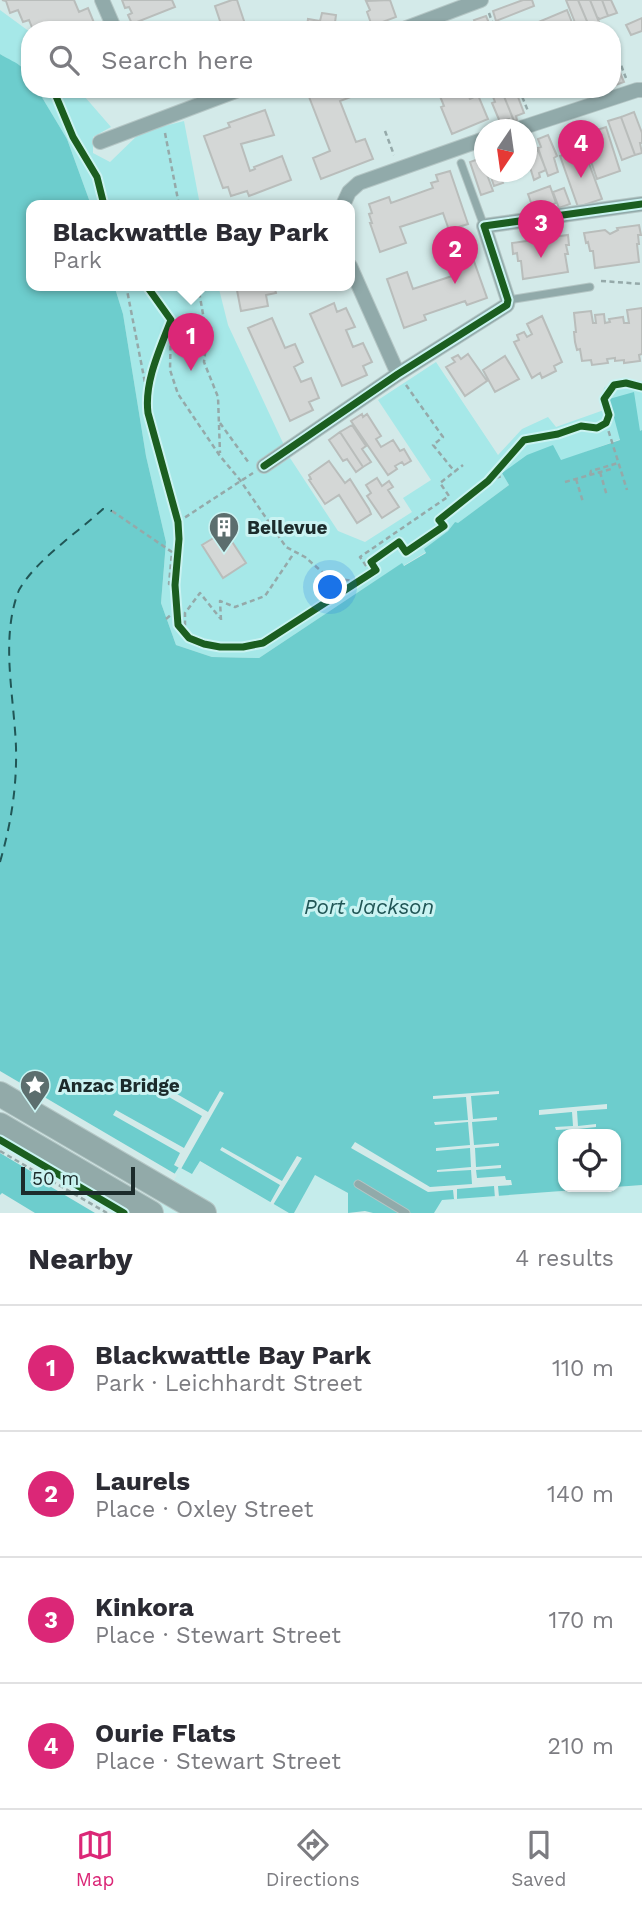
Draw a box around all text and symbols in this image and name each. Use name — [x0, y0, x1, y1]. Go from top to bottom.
search box — [21, 21, 621, 98]
icon: search — [45, 41, 83, 79]
text: Search here — [101, 45, 253, 75]
north arrow — [474, 119, 537, 182]
pin: 4 — [558, 120, 604, 178]
popup — [26, 200, 355, 291]
pin: 3 — [518, 200, 564, 258]
text: Blackwattle Bay Park — [52, 217, 329, 247]
pin: 2 — [432, 226, 478, 284]
text: Park — [52, 247, 102, 274]
pin: 1 — [168, 313, 214, 371]
building icon: Bellevue — [207, 510, 241, 554]
place label: Bellevue — [247, 516, 328, 539]
your location — [313, 570, 347, 604]
water label: Port Jackson — [304, 894, 434, 919]
place icon: Anzac Bridge — [18, 1068, 52, 1112]
place label: Anzac Bridge — [58, 1074, 180, 1097]
map controls — [558, 1129, 621, 1192]
button: locate — [558, 1129, 621, 1192]
scale bar — [21, 1164, 135, 1196]
text: 50 m — [32, 1167, 79, 1190]
text: Nearby — [28, 1241, 133, 1276]
text: 4 results — [515, 1245, 614, 1272]
text: Blackwattle Bay Park — [95, 1340, 371, 1370]
text: 1 — [46, 1355, 56, 1382]
text: 110 m — [552, 1355, 614, 1382]
text: Park · Leichhardt Street — [95, 1370, 362, 1397]
text: Laurels — [95, 1466, 190, 1496]
text: 2 — [44, 1481, 58, 1508]
text: 140 m — [547, 1481, 614, 1508]
text: Place · Oxley Street — [95, 1496, 313, 1523]
text: Kinkora — [95, 1592, 194, 1622]
text: 3 — [44, 1607, 58, 1634]
text: 170 m — [549, 1607, 614, 1634]
text: Place · Stewart Street — [95, 1622, 341, 1649]
text: Ourie Flats — [95, 1718, 236, 1748]
text: 4 — [44, 1733, 58, 1760]
text: 210 m — [548, 1733, 614, 1760]
text: Place · Stewart Street — [95, 1748, 341, 1775]
tab: Map — [76, 1826, 114, 1891]
tab: Directions — [266, 1826, 360, 1891]
tab: Saved — [511, 1826, 566, 1891]

